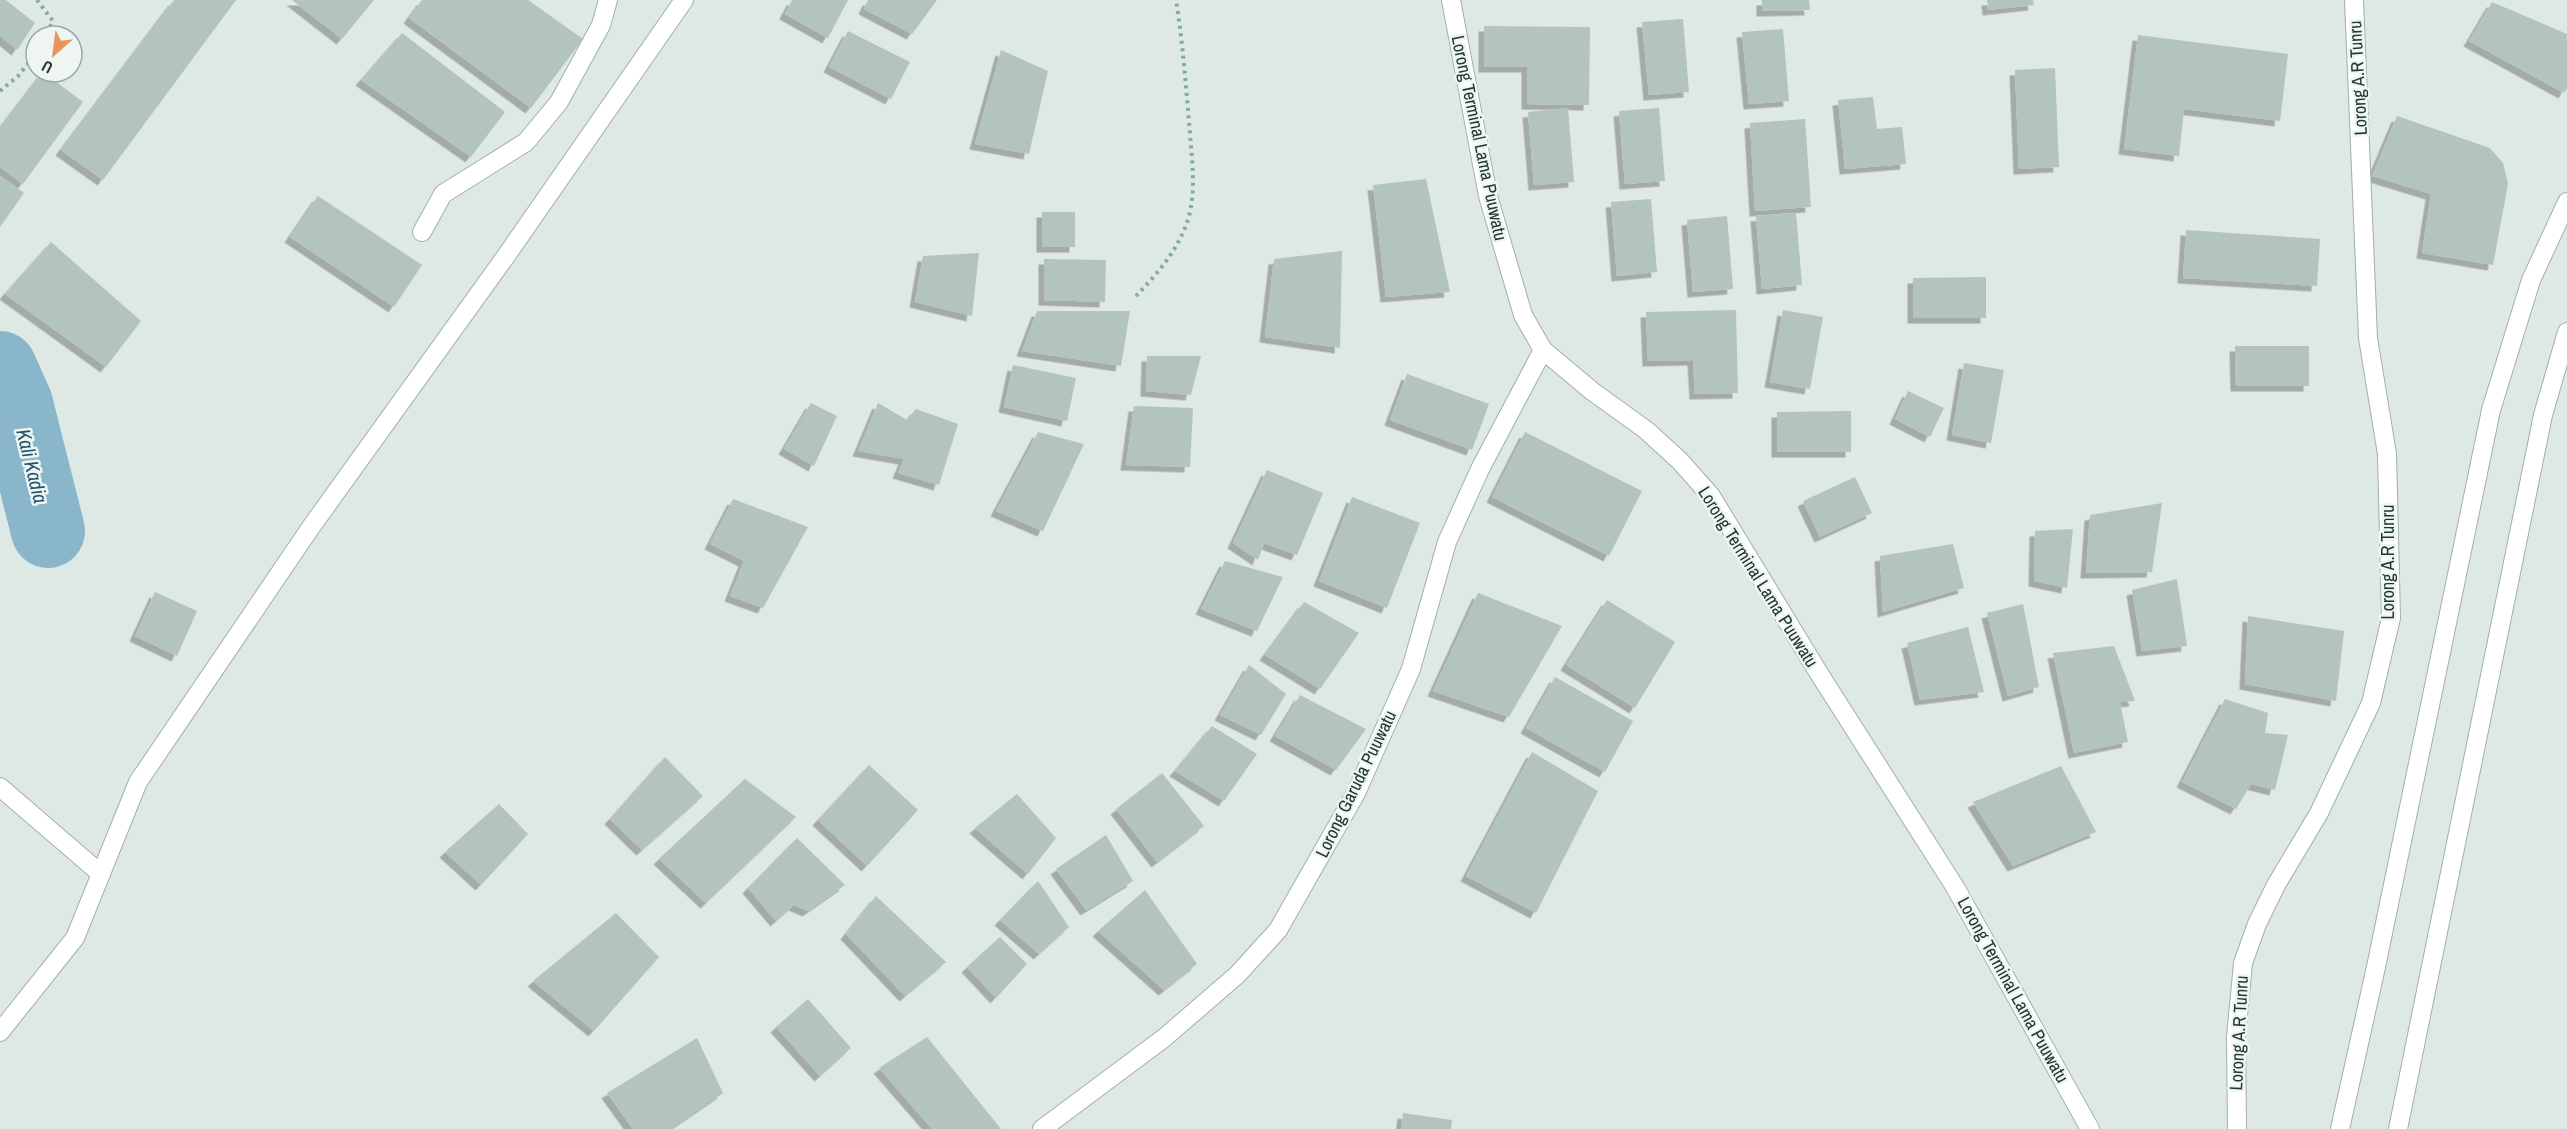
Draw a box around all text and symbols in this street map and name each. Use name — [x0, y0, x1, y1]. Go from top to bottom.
street label: Lorong A.R Tunru — [2342, 20, 2373, 136]
north arrow — [24, 24, 84, 84]
street label: Lorong Terminal Lama Puuwatu — [1446, 33, 1513, 243]
text: U — [38, 55, 56, 79]
water label: Kali Kadia — [10, 426, 55, 506]
street label: Lorong Terminal Lama Puuwatu — [1692, 482, 1824, 672]
street label: Lorong A.R Tunru — [2375, 504, 2400, 620]
street label: Lorong Garuda Puuwatu — [1309, 706, 1402, 862]
street label: Lorong Terminal Lama Puuwatu — [1952, 892, 2075, 1087]
street label: Lorong A.R Tunru — [2223, 975, 2254, 1091]

